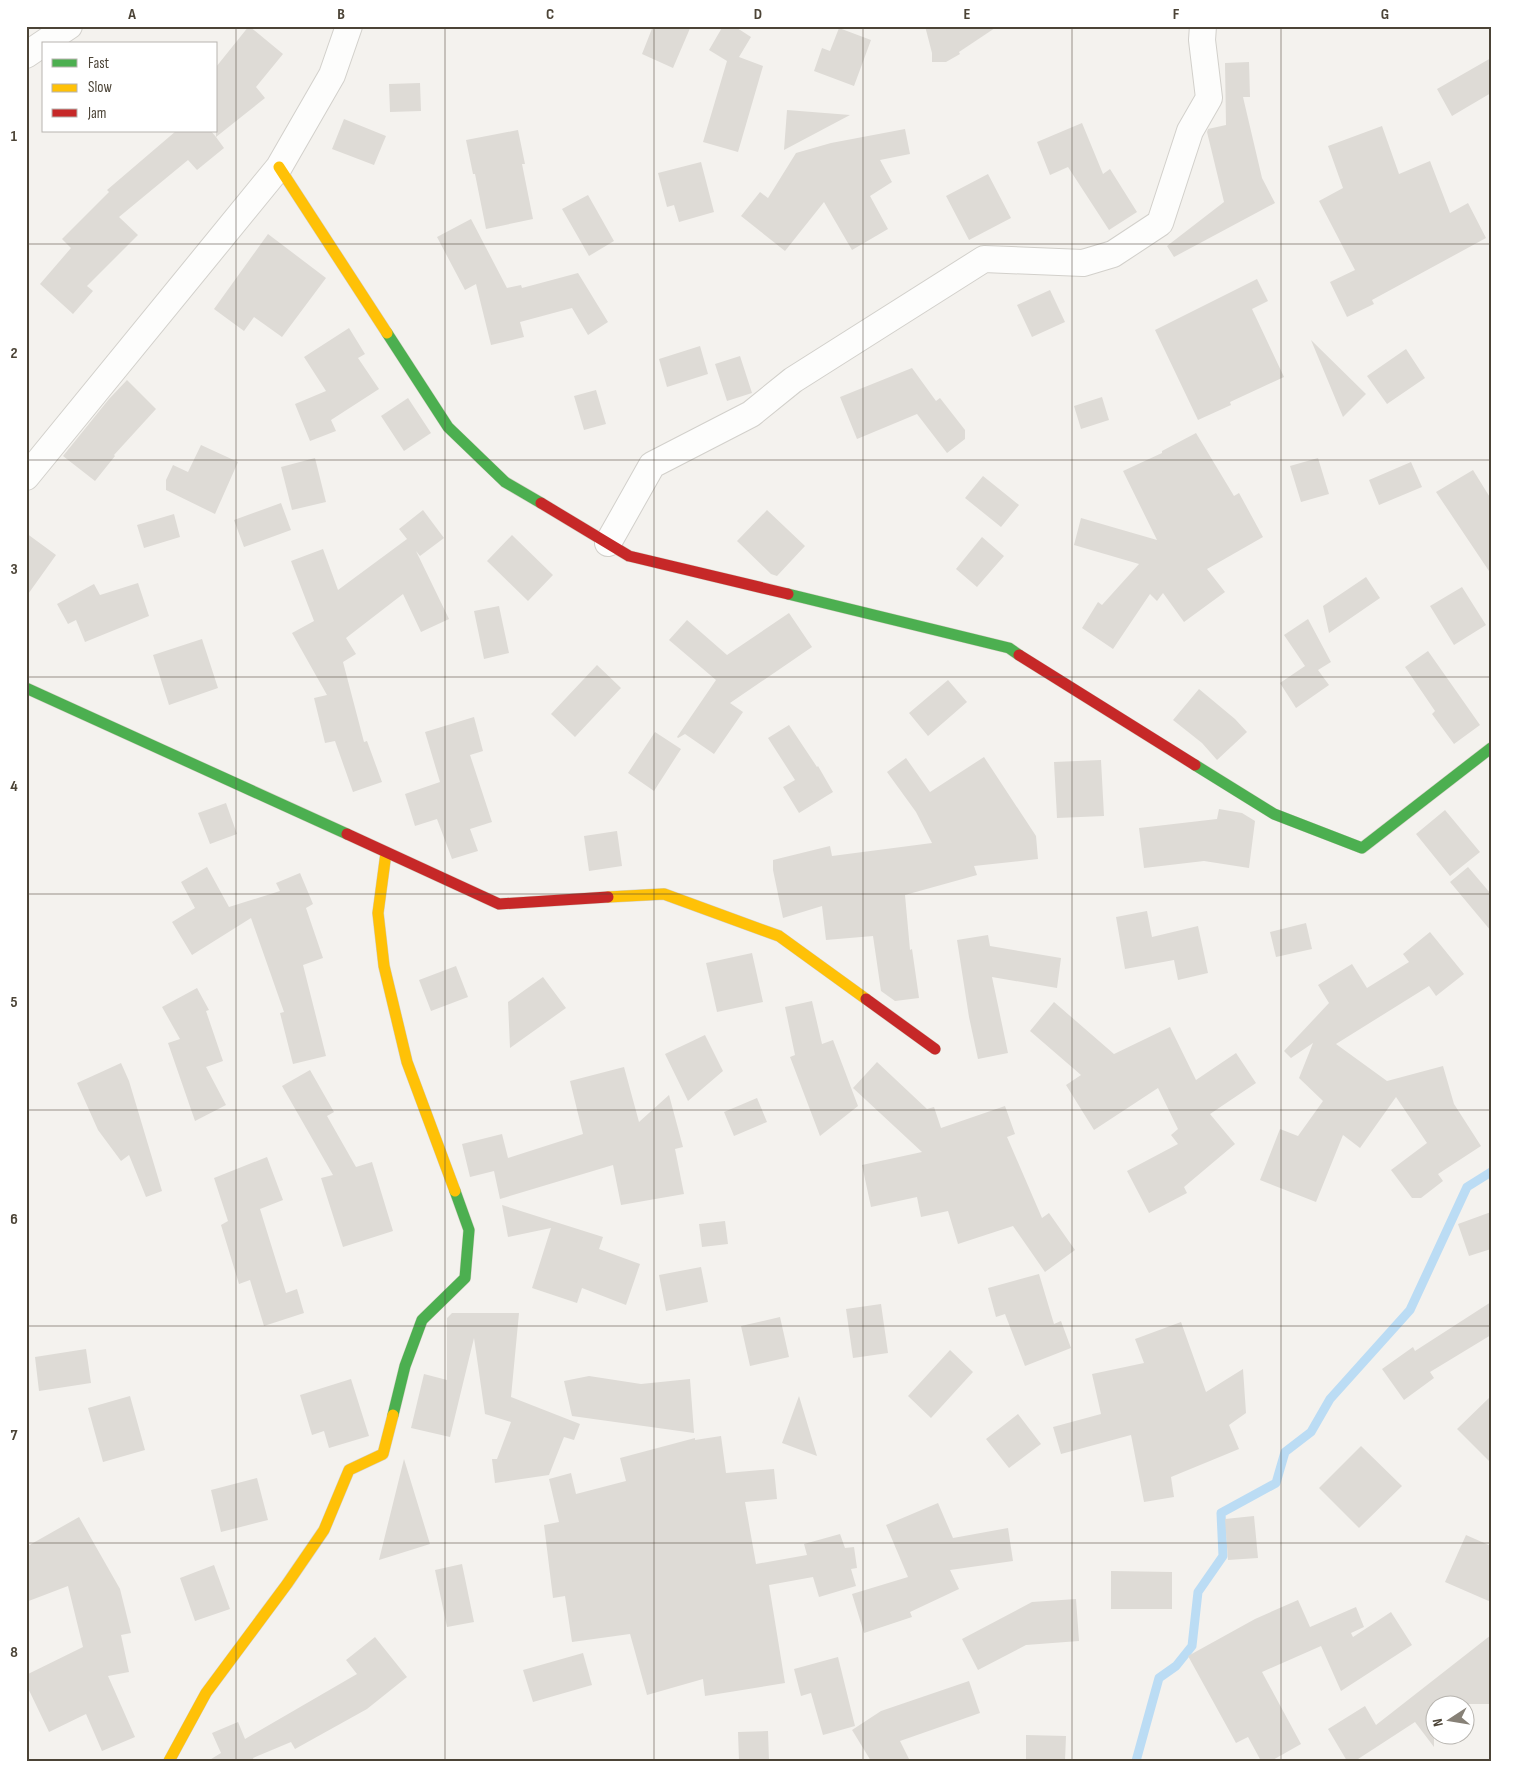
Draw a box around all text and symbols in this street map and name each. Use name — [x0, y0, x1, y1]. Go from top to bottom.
text: A — [127, 5, 136, 24]
text: B — [337, 5, 345, 24]
text: C — [546, 5, 554, 24]
text: D — [754, 5, 762, 24]
text: E — [964, 5, 971, 24]
text: F — [1173, 5, 1180, 24]
text: G — [1381, 5, 1389, 24]
legend — [42, 42, 218, 132]
text: Fast — [88, 54, 110, 73]
text: Slow — [88, 78, 112, 97]
text: Jam — [87, 104, 106, 123]
text: 1 — [11, 127, 18, 146]
text: 2 — [10, 344, 18, 363]
text: 3 — [10, 560, 18, 579]
text: 4 — [10, 777, 18, 796]
text: 5 — [10, 993, 18, 1012]
text: 6 — [10, 1210, 18, 1229]
text: 7 — [11, 1426, 18, 1445]
text: 8 — [10, 1643, 18, 1662]
north arrow — [1424, 1694, 1474, 1744]
text: N — [1429, 1717, 1447, 1728]

